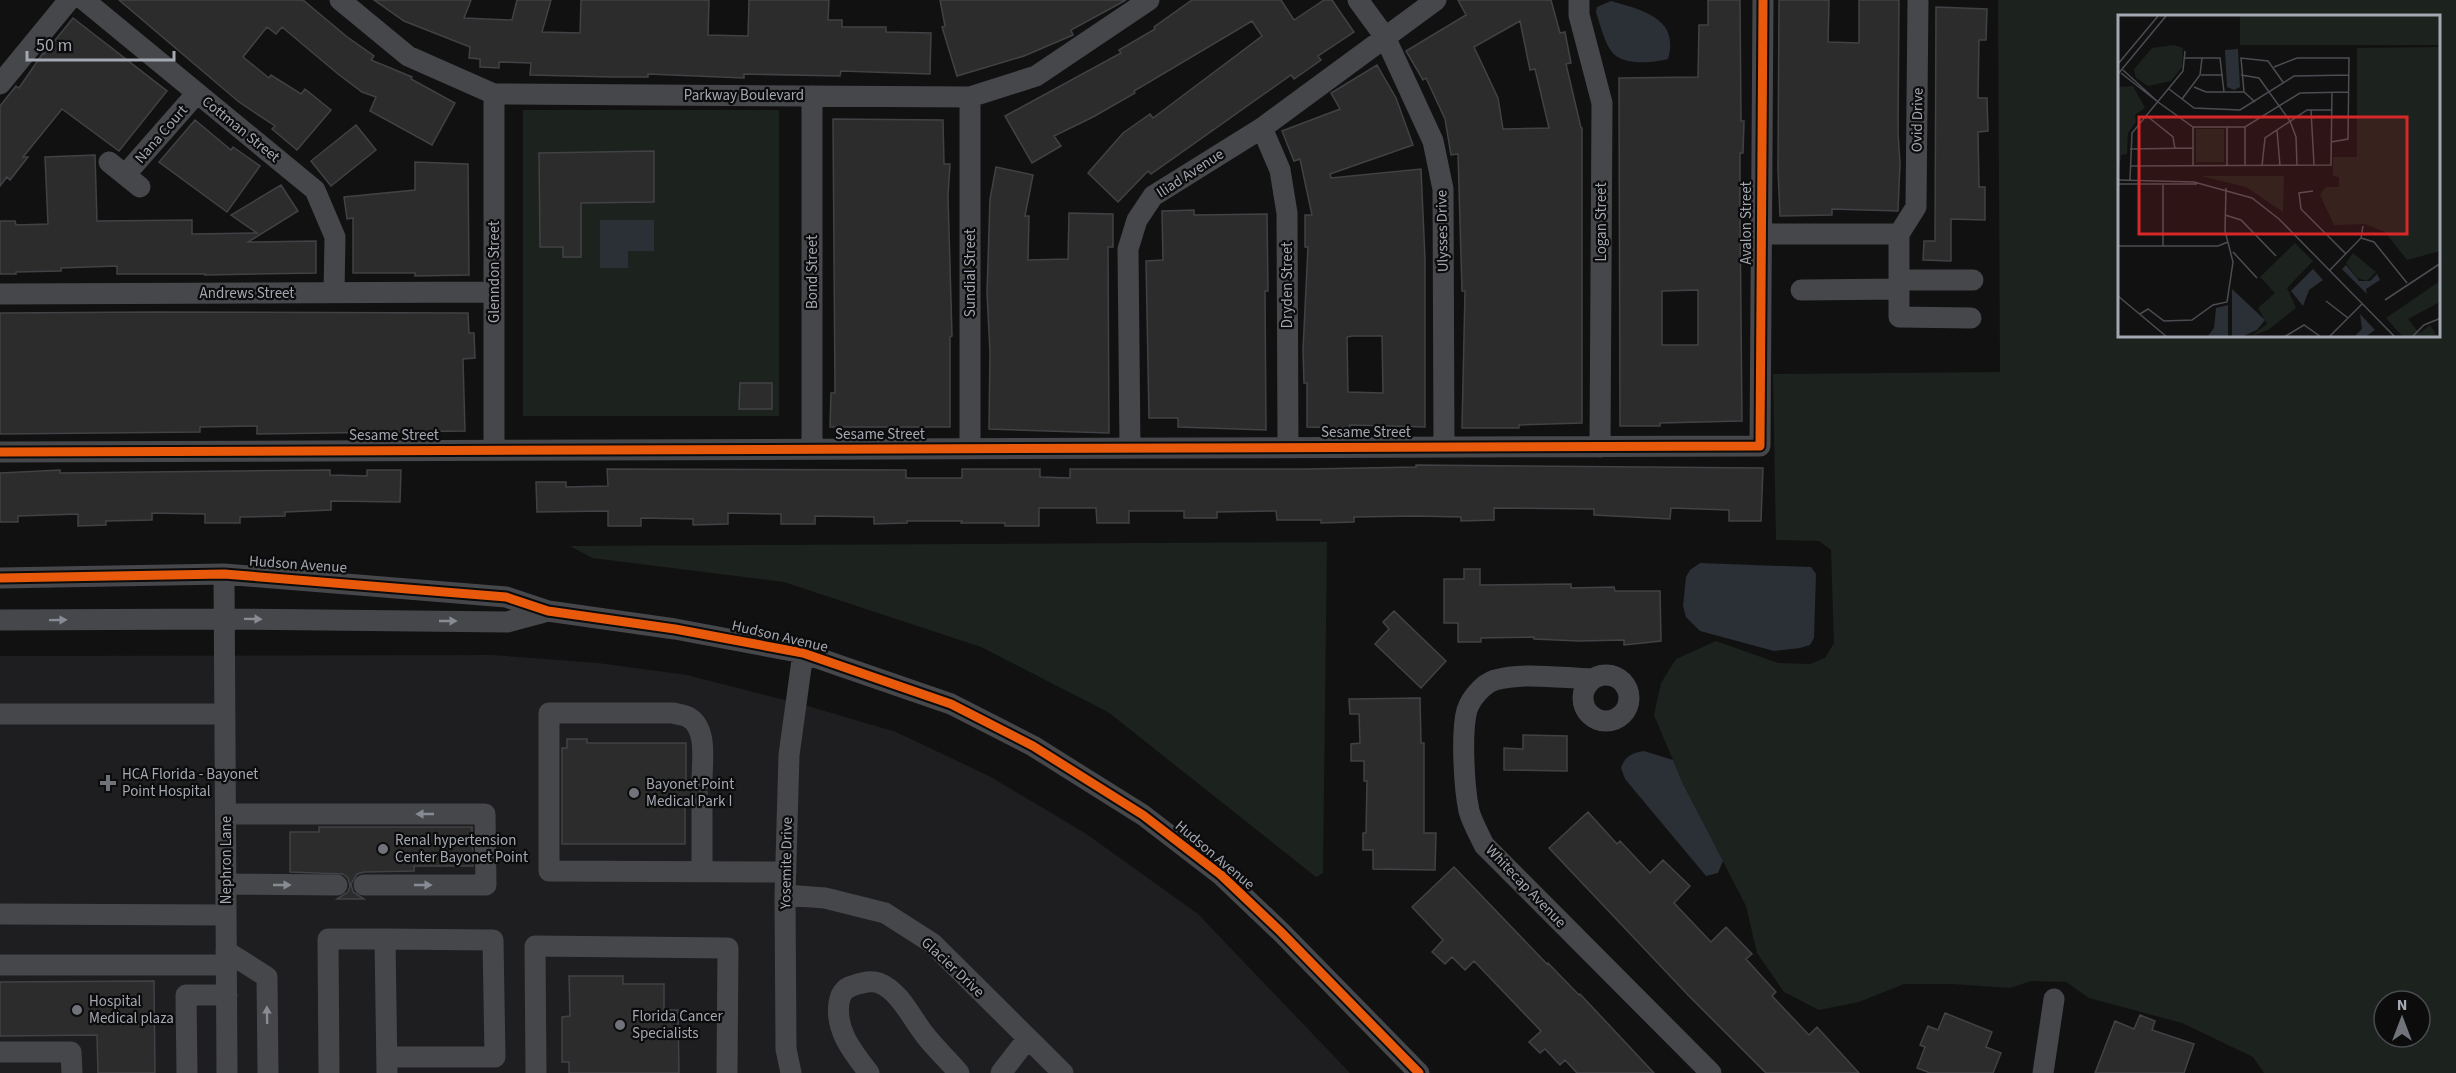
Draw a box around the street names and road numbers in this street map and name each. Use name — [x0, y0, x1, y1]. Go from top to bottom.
street label: Parkway Boulevard — [684, 85, 804, 106]
street label: Ovid Drive — [1906, 88, 1929, 152]
street label: Cottman Street — [197, 91, 284, 167]
street label: Nana Court — [130, 101, 193, 168]
street label: Iliad Avenue — [1152, 144, 1228, 203]
street label: Avalon Street — [1736, 181, 1757, 265]
street label: Logan Street — [1591, 183, 1612, 261]
street label: Ulysses Drive — [1431, 190, 1454, 272]
street label: Glenndon Street — [484, 221, 505, 323]
street label: Sundial Street — [960, 229, 981, 317]
street label: Bond Street — [802, 235, 823, 309]
street label: Dryden Street — [1277, 242, 1298, 328]
street label: Andrews Street — [200, 283, 294, 304]
street label: Sesame Street — [1321, 422, 1411, 443]
street label: Sesame Street — [835, 424, 925, 445]
street label: Sesame Street — [349, 425, 439, 446]
street label: Hudson Avenue — [248, 551, 348, 578]
street label: Hudson Avenue — [730, 615, 830, 658]
street label: Nephron Lane — [216, 816, 237, 904]
street label: Hudson Avenue — [1170, 816, 1259, 895]
street label: Yosemite Drive — [775, 817, 798, 910]
street label: Whitecap Avenue — [1481, 840, 1571, 932]
street label: Glacier Drive — [916, 933, 989, 1002]

